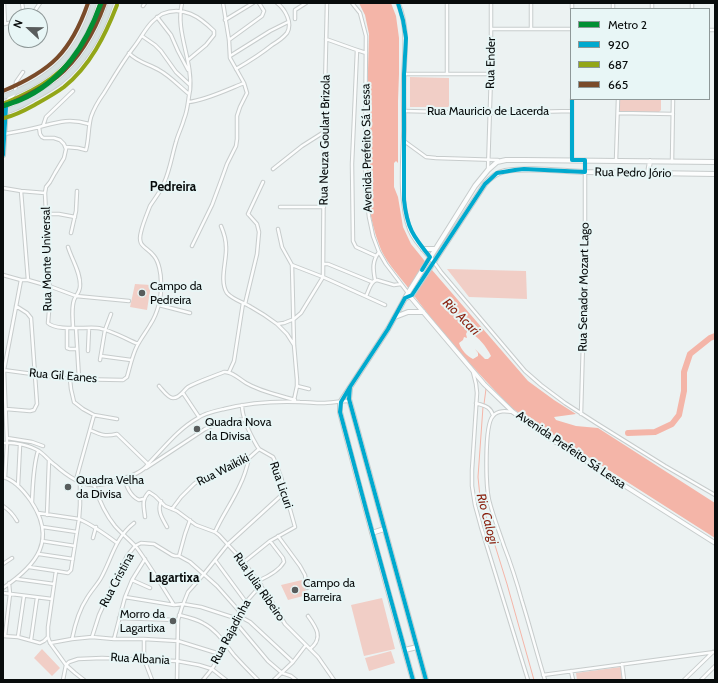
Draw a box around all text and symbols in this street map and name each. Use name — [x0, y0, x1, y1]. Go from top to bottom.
north arrow — [8, 8, 48, 48]
legend — [570, 8, 710, 100]
text: Metro 2 — [608, 17, 647, 32]
text: N — [10, 18, 26, 30]
street label: Rua Ender — [483, 37, 499, 89]
text: 920 — [608, 37, 629, 52]
text: 687 — [608, 57, 628, 72]
street label: Rua Neuza Goulart Brizola — [317, 74, 333, 206]
text: 665 — [608, 77, 628, 92]
street label: Avenida Prefeito Sá Lessa — [359, 83, 375, 213]
street label: Rua Mauricio de Lacerda — [427, 104, 549, 118]
street label: Rua Pedro Jório — [595, 165, 671, 181]
district label: Pedreira — [150, 179, 196, 195]
street label: Rua Monte Universal — [39, 207, 55, 311]
street label: Rua Senador Mozart Lago — [576, 222, 592, 352]
place label: Campo da Pedreira — [150, 279, 202, 307]
marker: Campo da Pedreira — [137, 288, 147, 298]
water label: Rio Acari — [439, 295, 483, 339]
street label: Rua Gil Eanes — [28, 366, 98, 386]
street label: Avenida Prefeito Sá Lessa — [514, 408, 628, 492]
place label: Quadra Nova da Divisa — [205, 415, 271, 443]
marker: Quadra Nova da Divisa — [192, 424, 202, 434]
street label: Rua Waikiki — [194, 451, 252, 489]
street label: Rua Licuri — [266, 460, 296, 510]
place label: Quadra Velha da Divisa — [76, 473, 144, 501]
marker: Quadra Velha da Divisa — [63, 482, 73, 492]
water label: Rio Calogi — [473, 492, 501, 546]
street label: Rua Cristina — [97, 550, 137, 610]
street label: Rua Julia Ribeiro — [230, 550, 288, 624]
district label: Lagartixa — [149, 570, 199, 586]
place label: Campo da Barreira — [303, 576, 355, 604]
marker: Campo da Barreira — [290, 585, 300, 595]
street label: Rua Rajadinha — [208, 597, 254, 667]
place label: Morro da Lagartixa — [120, 607, 165, 635]
marker: Morro da Lagartixa — [168, 616, 178, 626]
street label: Rua Albania — [110, 650, 170, 668]

